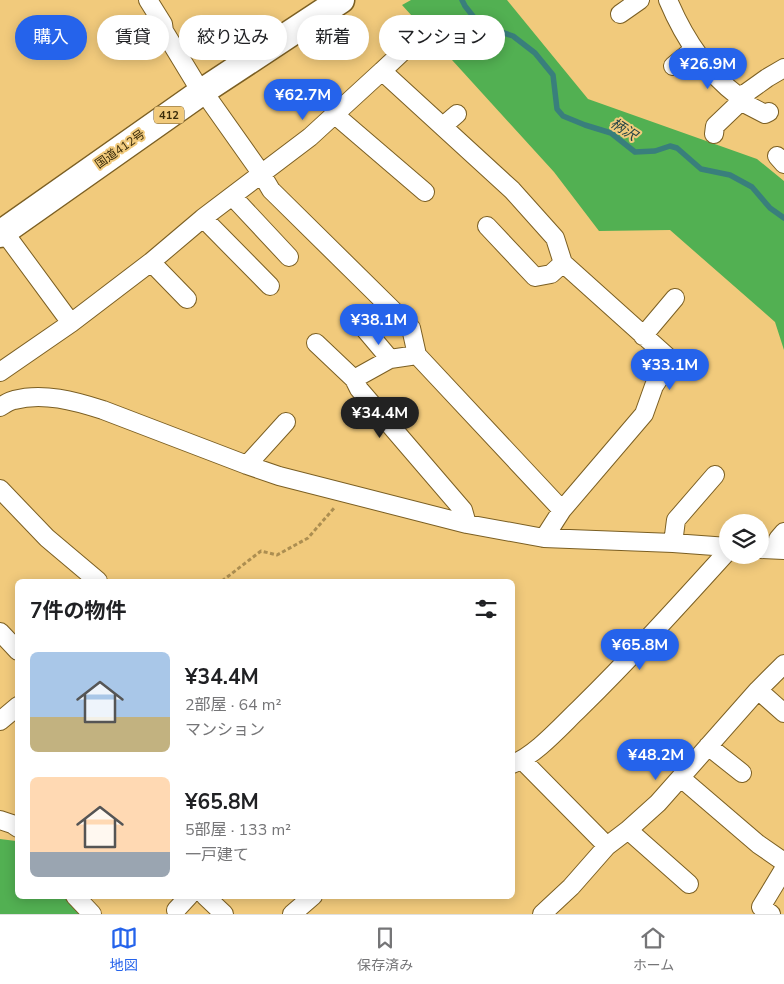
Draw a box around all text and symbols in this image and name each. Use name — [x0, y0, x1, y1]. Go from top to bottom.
chip: 購入 — [15, 15, 87, 60]
chip: 賃貸 — [97, 15, 169, 60]
chip: 絞り込み — [179, 15, 287, 60]
chip: 新着 — [297, 15, 369, 60]
chip: マンション — [379, 15, 505, 60]
pin: ¥26.9M — [667, 48, 749, 90]
text: ¥26.9M — [680, 53, 736, 75]
pin: ¥62.7M — [262, 78, 344, 121]
text: ¥62.7M — [275, 84, 331, 106]
road number: 412 — [154, 106, 184, 124]
water label: 柄沢 — [607, 114, 642, 146]
street label: 国道412号 — [92, 126, 148, 172]
pin: ¥38.1M — [338, 304, 420, 346]
text: ¥38.1M — [351, 309, 407, 331]
pin: ¥33.1M — [629, 348, 711, 391]
text: ¥33.1M — [642, 354, 698, 376]
pin: ¥34.4M — [339, 396, 421, 439]
text: ¥34.4M — [352, 402, 408, 424]
map controls — [719, 514, 769, 564]
button: layers — [719, 514, 769, 564]
icon: filters — [472, 595, 500, 623]
text: 7件の物件 — [30, 597, 127, 625]
pin: ¥65.8M — [599, 628, 681, 671]
text: ¥65.8M — [612, 634, 668, 656]
text: ¥34.4M — [185, 663, 259, 691]
icon: home — [70, 672, 130, 732]
text: 2部屋 · 64 m² — [185, 694, 282, 716]
text: マンション — [185, 719, 265, 741]
pin: ¥48.2M — [615, 738, 697, 781]
text: ¥48.2M — [628, 744, 684, 766]
text: ¥65.8M — [185, 788, 259, 816]
icon: home — [70, 797, 130, 857]
text: 5部屋 · 133 m² — [185, 819, 291, 841]
text: 一戸建て — [185, 844, 249, 866]
tab: 地図 — [110, 924, 138, 975]
tab: 保存済み — [357, 924, 413, 975]
tab: ホーム — [633, 924, 674, 975]

